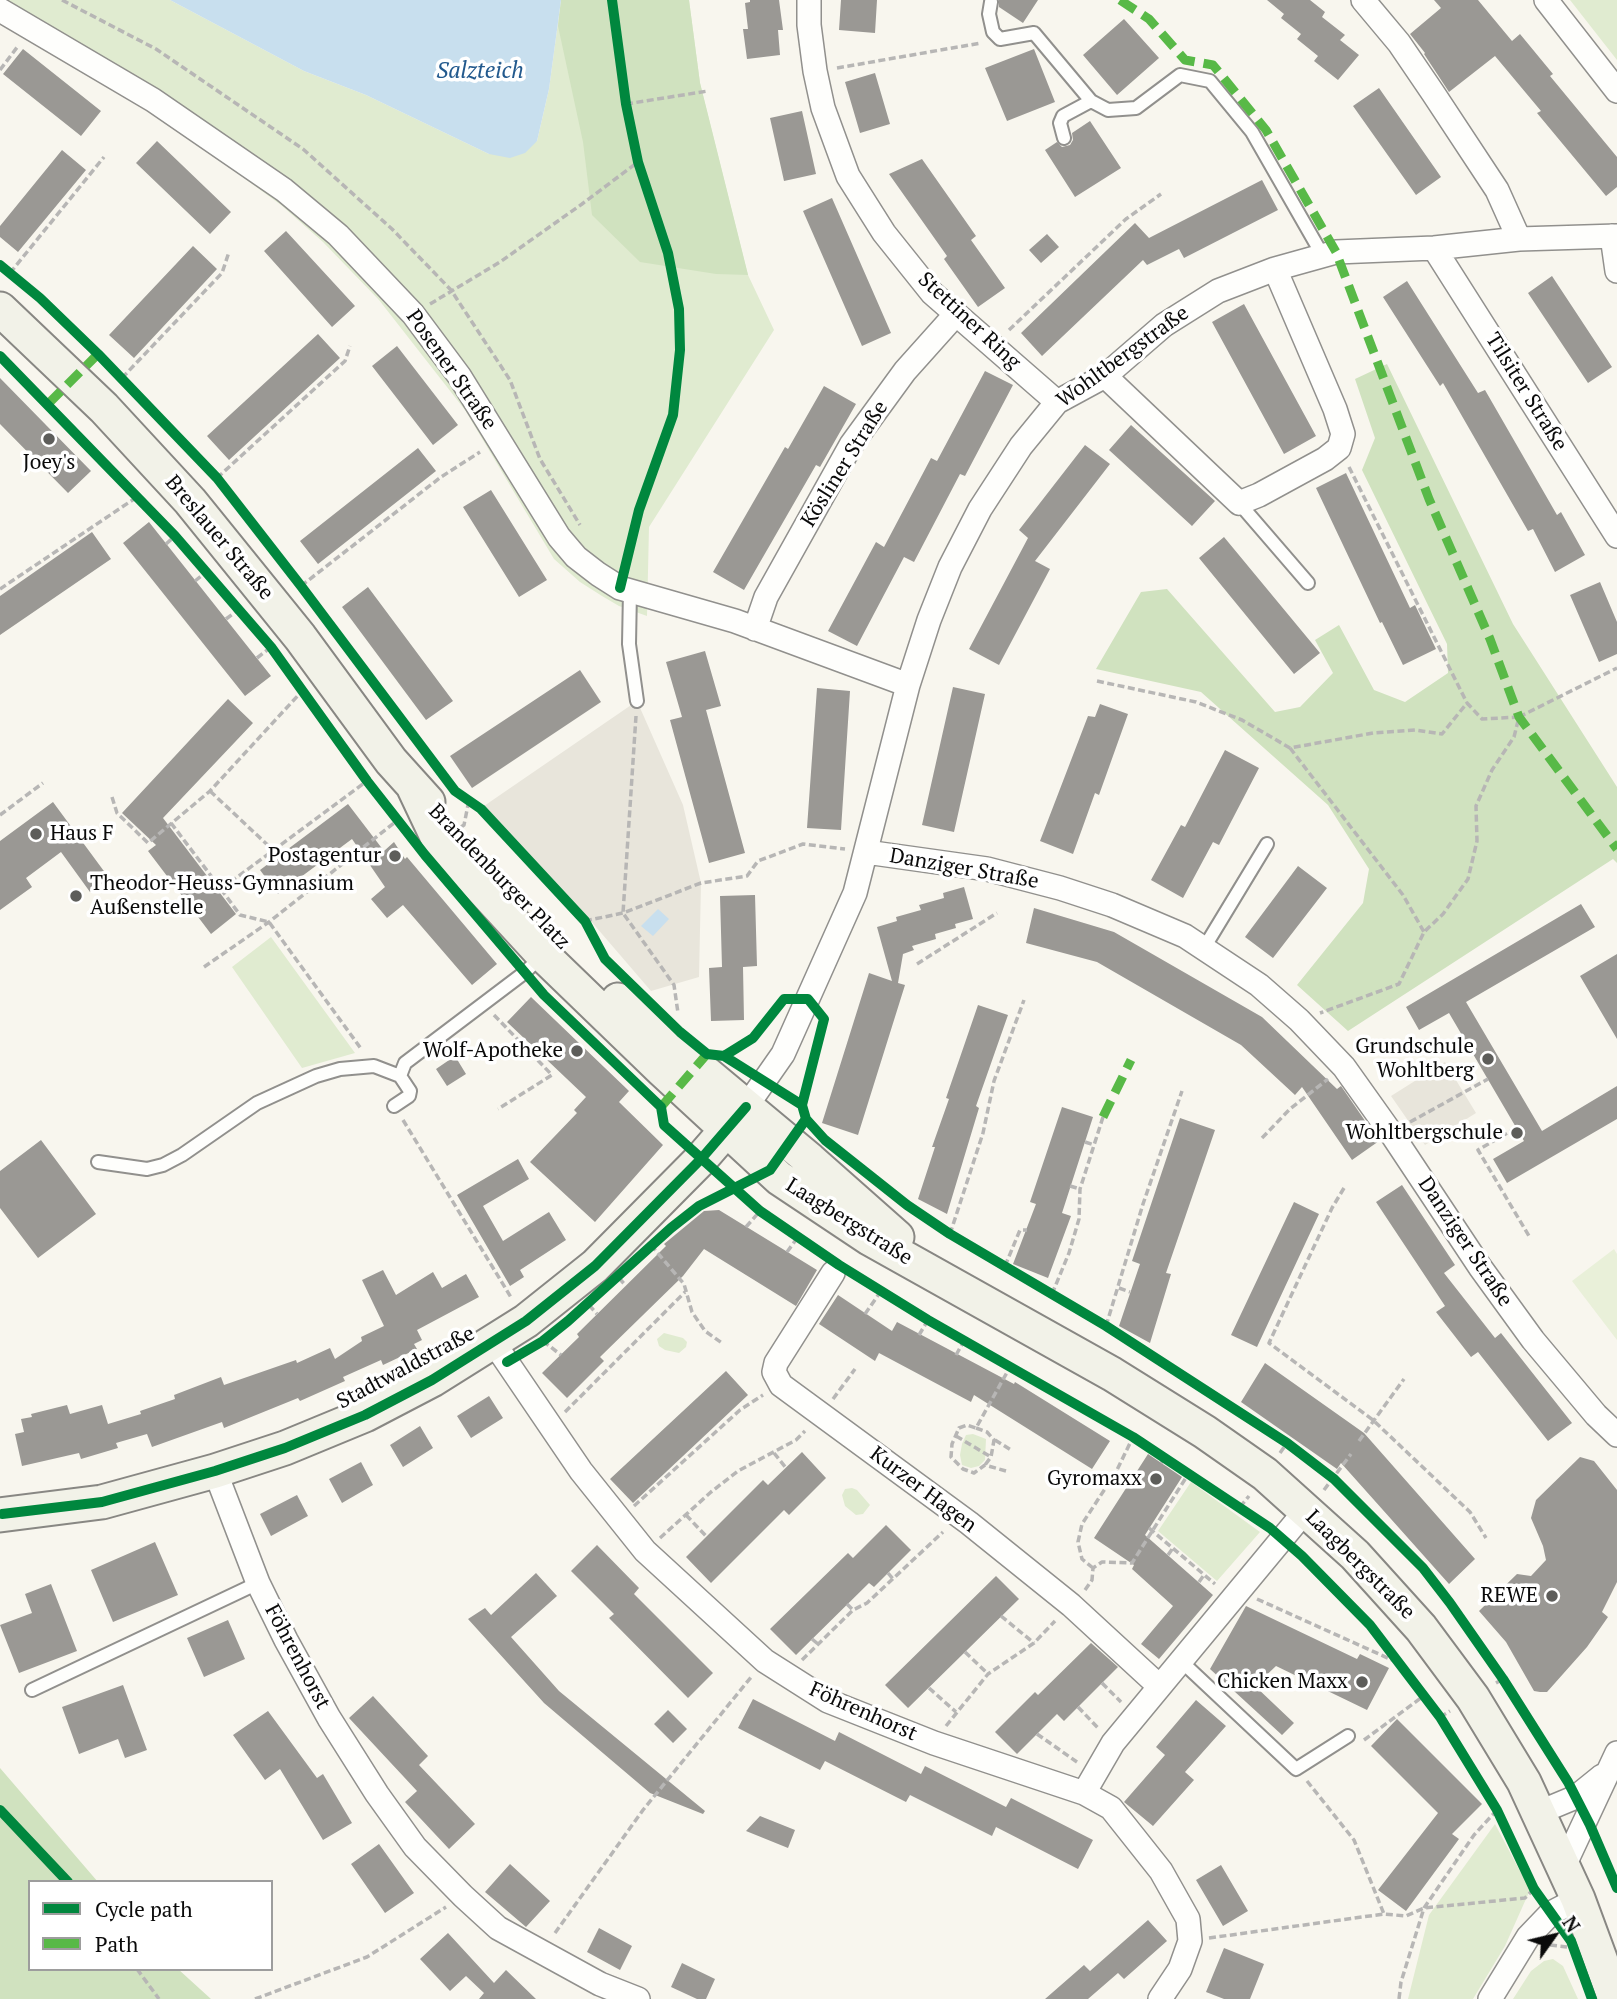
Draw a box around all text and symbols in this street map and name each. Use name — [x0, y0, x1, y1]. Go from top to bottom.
water label: Salzteich — [436, 57, 524, 85]
street label: Stettiner Ring — [913, 267, 1025, 375]
street label: Wohltbergstraße — [1052, 301, 1194, 413]
street label: Posener Straße — [400, 305, 502, 435]
street label: Tilsiter Straße — [1480, 328, 1572, 456]
street label: Kösliner Straße — [796, 396, 894, 532]
marker: Joey's — [41, 431, 57, 447]
place label: Joey's — [23, 450, 75, 476]
street label: Breslauer Straße — [160, 471, 278, 605]
street label: Brandenburger Platz — [423, 799, 575, 955]
place label: Haus F — [50, 821, 114, 847]
marker: Haus F — [28, 826, 44, 842]
place label: Postagentur — [268, 843, 381, 869]
street label: Danziger Straße — [887, 843, 1041, 895]
marker: Postagentur — [387, 848, 403, 864]
place label: Theodor-Heuss-Gymnasium Außenstelle — [90, 871, 354, 921]
marker: Theodor-Heuss-Gymnasium Außenstelle — [68, 888, 84, 904]
place label: Grundschule Wohltberg — [1355, 1034, 1474, 1084]
place label: Wolf-Apotheke — [423, 1038, 563, 1064]
marker: Wolf-Apotheke — [569, 1043, 585, 1059]
marker: Grundschule Wohltberg — [1480, 1051, 1496, 1067]
place label: Wohltbergschule — [1345, 1120, 1503, 1146]
marker: Wohltbergschule — [1509, 1125, 1525, 1141]
street label: Danziger Straße — [1412, 1172, 1518, 1312]
street label: Laagbergstraße — [781, 1173, 917, 1271]
street label: Stadtwaldstraße — [333, 1321, 479, 1415]
street label: Kurzer Hagen — [865, 1442, 981, 1538]
place label: Gyromaxx — [1047, 1466, 1142, 1492]
marker: Gyromaxx — [1148, 1471, 1164, 1487]
street label: Laagbergstraße — [1300, 1505, 1420, 1625]
place label: REWE — [1481, 1583, 1538, 1609]
marker: REWE — [1544, 1588, 1560, 1604]
street label: Föhrenhorst — [259, 1600, 335, 1714]
place label: Chicken Maxx — [1217, 1669, 1348, 1695]
marker: Chicken Maxx — [1354, 1674, 1370, 1690]
street label: Föhrenhorst — [805, 1677, 921, 1747]
legend — [28, 1880, 273, 1971]
text: Cycle path — [95, 1895, 193, 1923]
north arrow — [1519, 1901, 1589, 1971]
text: N — [1557, 1911, 1586, 1937]
text: Path — [95, 1930, 138, 1958]

